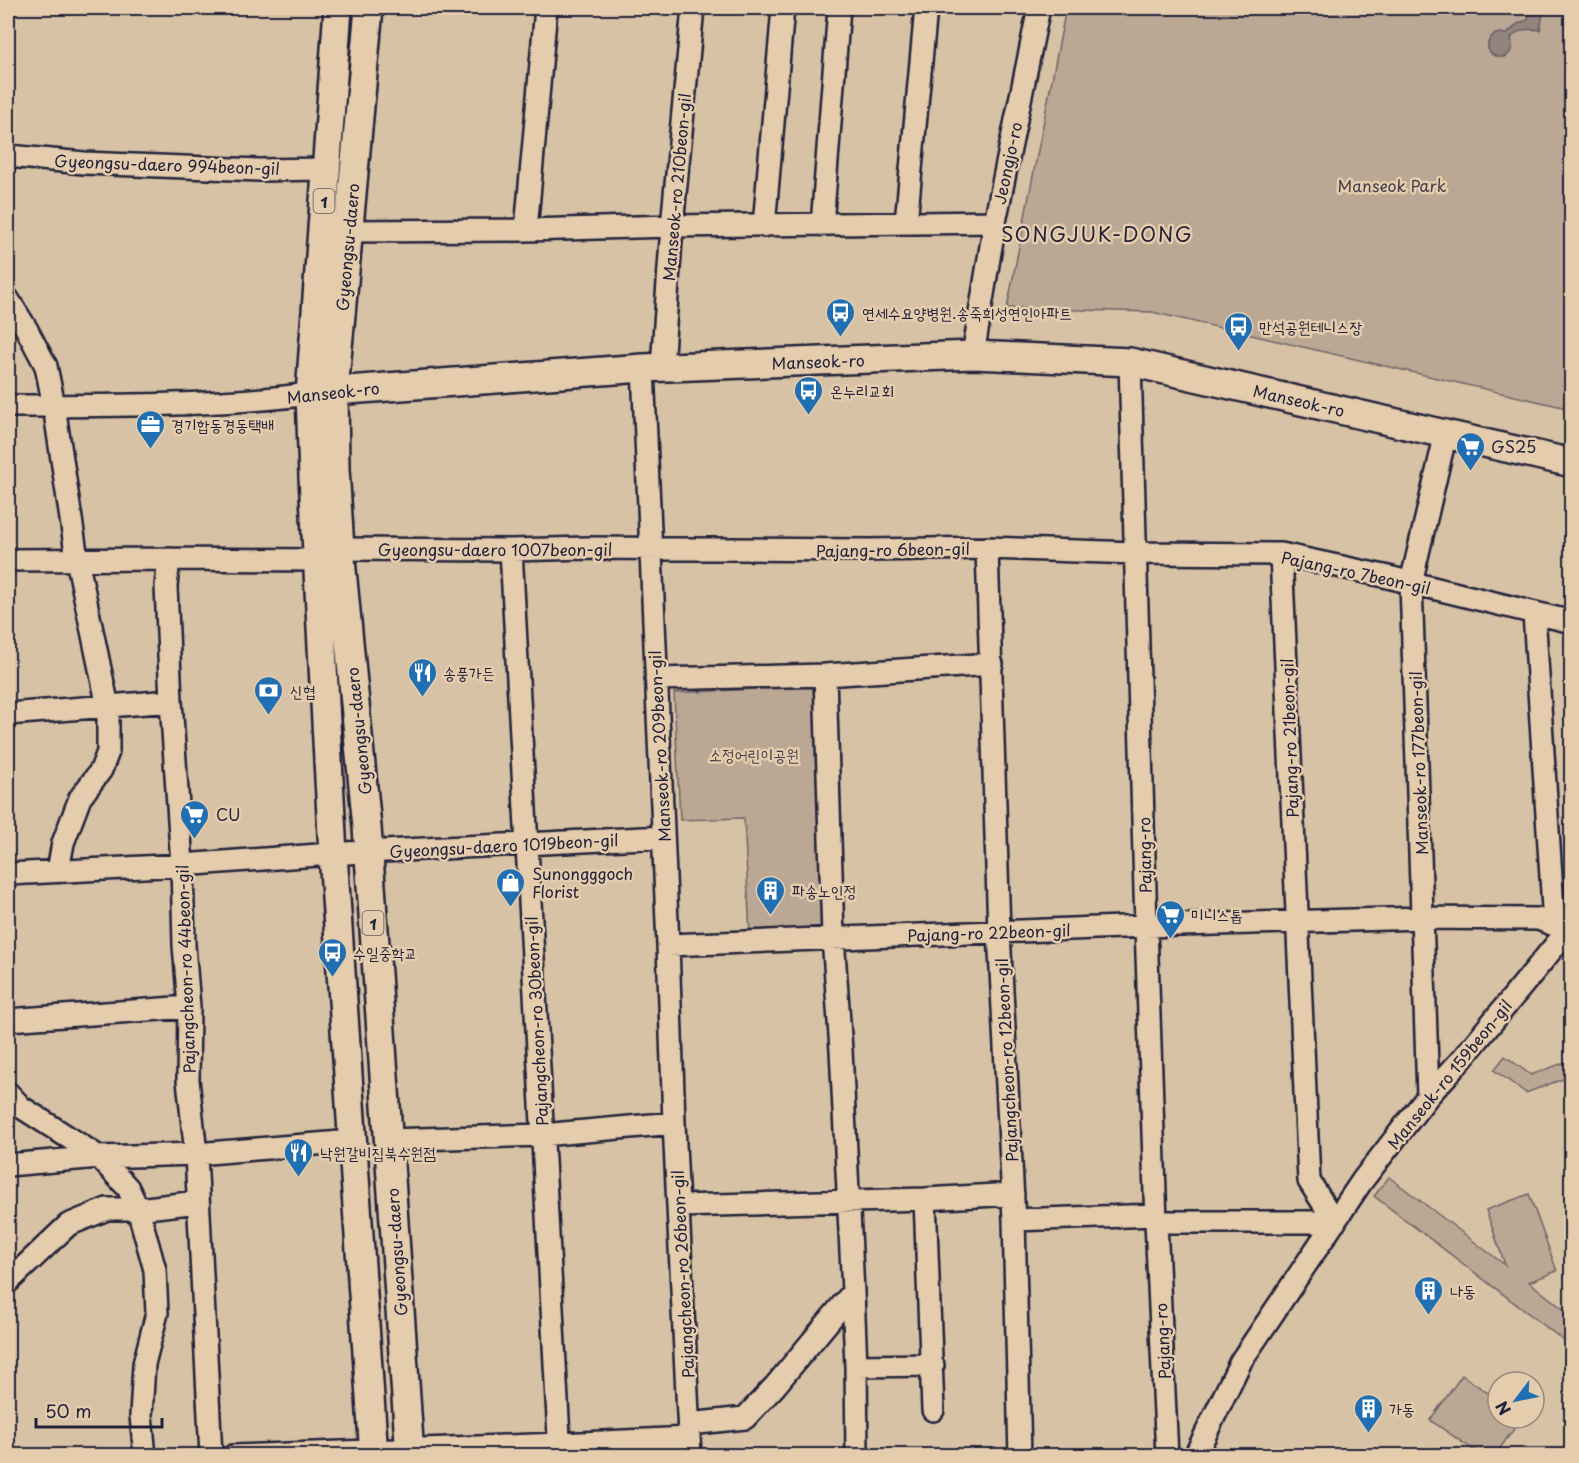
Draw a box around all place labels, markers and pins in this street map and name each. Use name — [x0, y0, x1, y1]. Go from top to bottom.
bus stop icon: 연세수요양병원.송죽희성연인아파트 — [825, 296, 857, 338]
place label: 연세수요양병원.송죽희성연인아파트 — [862, 300, 1072, 324]
bus stop icon: 만석공원테니스장 — [1222, 310, 1254, 352]
place label: 만석공원테니스장 — [1259, 314, 1362, 338]
bus stop icon: 온누리교회 — [793, 374, 825, 416]
place label: 온누리교회 — [830, 378, 894, 402]
office icon: 경기합동경동택배 — [134, 408, 166, 450]
place label: 경기합동경동택배 — [171, 412, 274, 436]
supermarket icon: GS25 — [1454, 430, 1486, 472]
place label: GS25 — [1491, 434, 1536, 458]
restaurant icon: 송풍가든 — [406, 656, 438, 698]
place label: 송풍가든 — [443, 660, 495, 684]
bank icon: 신협 — [253, 674, 285, 716]
place label: 신협 — [290, 678, 316, 702]
supermarket icon: CU — [179, 798, 211, 840]
place label: CU — [216, 802, 240, 826]
place label: Sunongggoch Florist — [532, 861, 633, 903]
shop icon: Sunongggoch Florist — [495, 866, 527, 908]
building icon: 파송노인정 — [755, 874, 787, 916]
place label: 파송노인정 — [792, 878, 856, 902]
supermarket icon: 미니스톱 — [1154, 898, 1186, 940]
place label: 미니스톱 — [1191, 902, 1243, 926]
bus stop icon: 수일중학교 — [316, 936, 348, 978]
place label: 수일중학교 — [353, 940, 417, 964]
restaurant icon: 낙원갈비집북수원점 — [283, 1136, 315, 1178]
place label: 낙원갈비집북수원점 — [320, 1140, 436, 1164]
building icon: 나동 — [1413, 1274, 1445, 1316]
place label: 나동 — [1450, 1278, 1476, 1302]
building icon: 가동 — [1352, 1392, 1384, 1434]
place label: 가동 — [1389, 1396, 1415, 1420]

